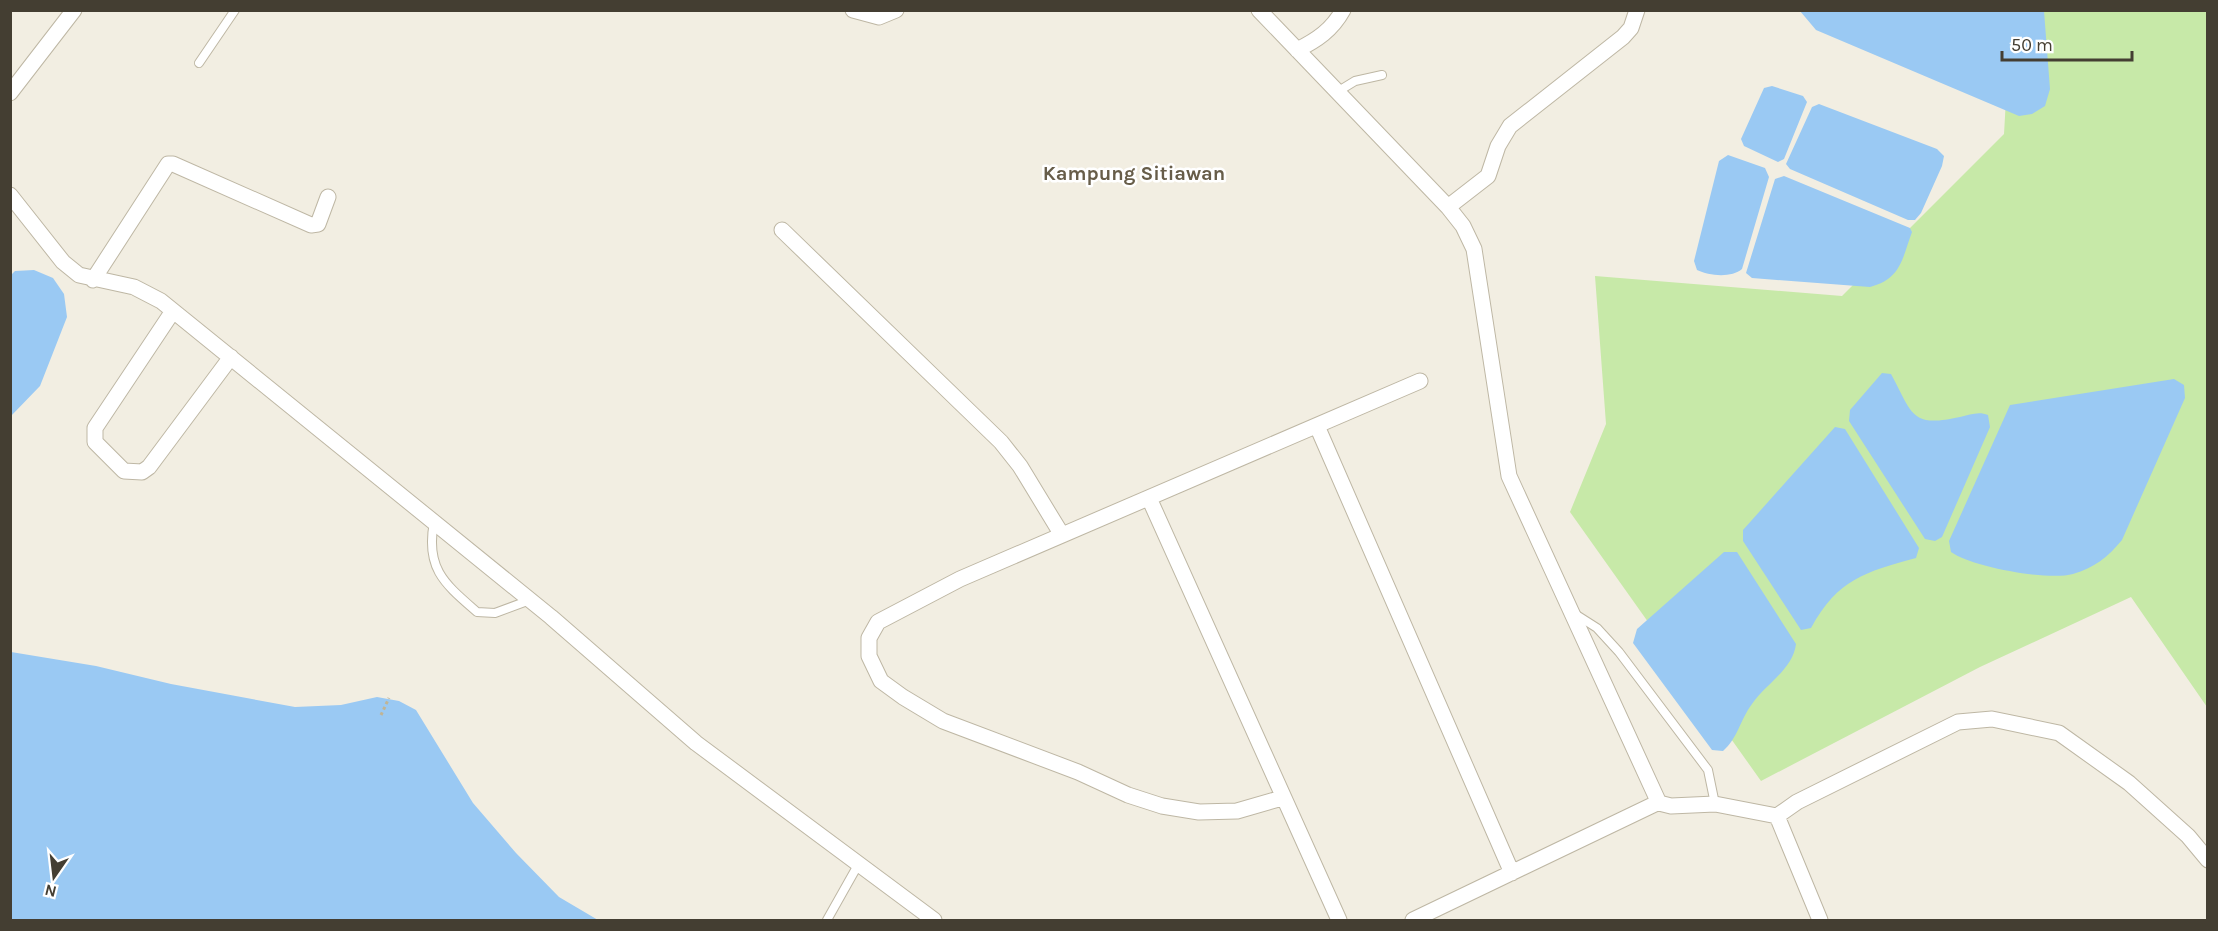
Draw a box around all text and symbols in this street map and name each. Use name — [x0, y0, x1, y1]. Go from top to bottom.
scale bar — [2002, 24, 2132, 62]
text: 50 m — [2011, 34, 2053, 56]
district label: Kampung Sitiawan — [1043, 162, 1225, 185]
north arrow — [24, 847, 84, 907]
text: N — [43, 880, 58, 902]

